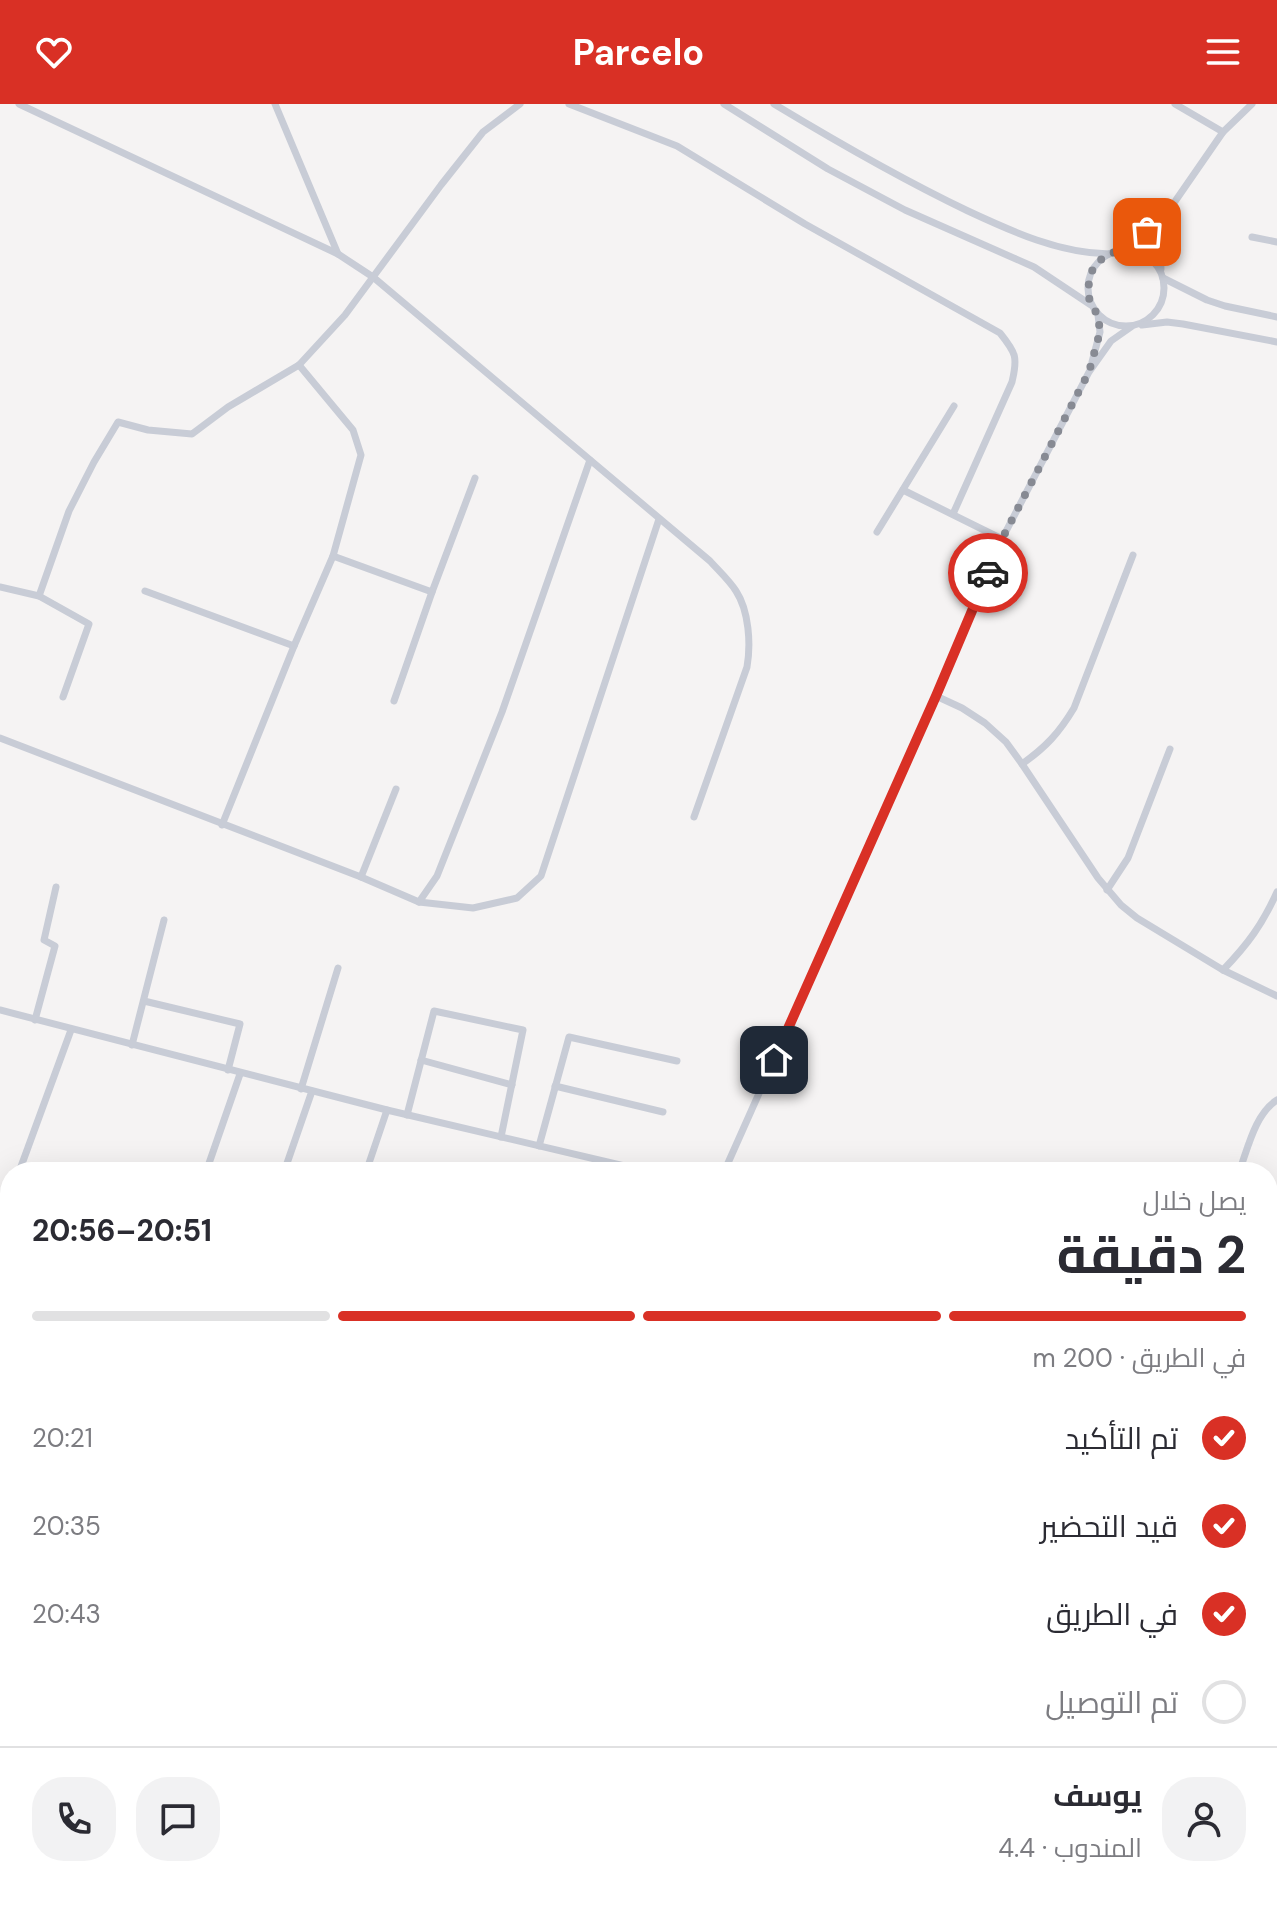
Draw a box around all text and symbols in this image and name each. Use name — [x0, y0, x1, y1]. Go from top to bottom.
text: Parcelo — [573, 29, 704, 76]
icon: heart — [32, 30, 76, 74]
icon: menu — [1201, 30, 1245, 74]
pin — [1113, 198, 1181, 266]
icon: bag — [1125, 210, 1169, 254]
courier — [948, 533, 1028, 613]
icon: car — [966, 551, 1010, 595]
pin — [740, 1026, 808, 1094]
icon: home — [752, 1038, 796, 1082]
text: يصل خلال — [1143, 1184, 1246, 1218]
text: 20:51–20:56 — [32, 1211, 212, 1250]
text: 2 دقيقة — [1057, 1221, 1246, 1289]
text: في الطريق · 200 m — [1032, 1341, 1246, 1375]
icon: check — [1202, 1416, 1246, 1460]
text: تم التأكيد — [1065, 1419, 1178, 1458]
text: 20:21 — [32, 1421, 93, 1455]
icon: check — [1202, 1504, 1246, 1548]
text: قيد التحضير — [1040, 1507, 1178, 1546]
text: 20:35 — [32, 1509, 101, 1543]
icon: check — [1202, 1592, 1246, 1636]
text: في الطريق — [1046, 1595, 1178, 1634]
text: 20:43 — [32, 1597, 101, 1631]
text: تم التوصيل — [1045, 1683, 1178, 1722]
text: يوسف — [1053, 1776, 1142, 1815]
button: phone — [32, 1777, 116, 1861]
button: chat — [136, 1777, 220, 1861]
button: person — [1162, 1777, 1246, 1861]
text: المندوب · 4.4 — [998, 1831, 1142, 1865]

